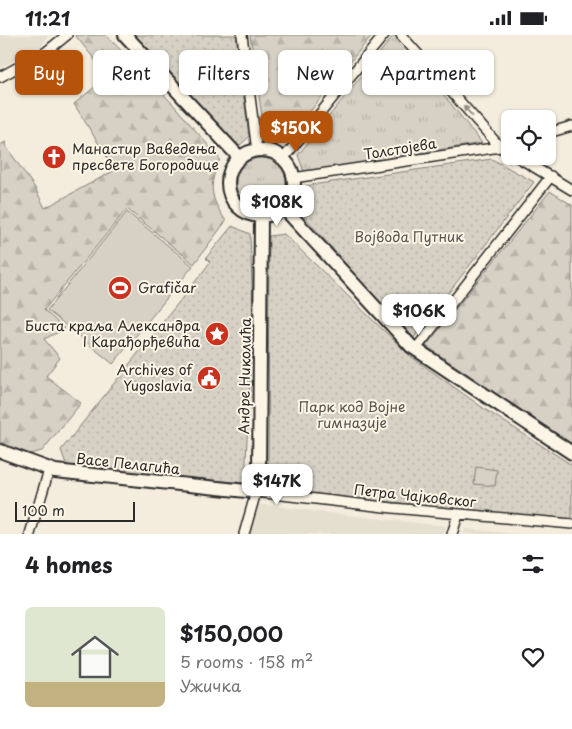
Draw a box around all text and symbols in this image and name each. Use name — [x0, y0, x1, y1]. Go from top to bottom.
text: 11:21 — [25, 4, 70, 32]
chip: Buy — [15, 50, 83, 95]
chip: Rent — [93, 50, 169, 95]
chip: Filters — [179, 50, 268, 95]
chip: New — [278, 50, 352, 95]
chip: Apartment — [362, 50, 494, 95]
one-way arrow — [462, 105, 474, 117]
map controls — [501, 110, 556, 165]
button: locate — [501, 110, 556, 165]
pin: $150K — [261, 111, 331, 153]
text: $150K — [271, 115, 321, 139]
street label: Толстојева — [362, 132, 438, 165]
place label: Манастир Ваведења пресвете Богородице — [72, 138, 219, 175]
church icon: Манастир Ваведења пресвете Богородице — [41, 144, 67, 170]
pin: $108K — [242, 185, 312, 227]
text: $108K — [251, 189, 303, 213]
park label: Војвода Путник — [354, 226, 464, 247]
sports icon: Grafičar — [107, 275, 133, 301]
place label: Grafičar — [138, 277, 197, 298]
pin: $106K — [384, 293, 454, 336]
text: $106K — [392, 298, 446, 322]
place label: Биста краља Александра I Карађорђевића — [25, 315, 200, 352]
street label: Андре Николића — [233, 318, 256, 434]
place icon: Биста краља Александра I Карађорђевића — [204, 321, 230, 347]
place label: Archives of Yugoslavia — [117, 359, 193, 396]
public building icon: Archives of Yugoslavia — [196, 365, 222, 391]
park label: Парк код Војне гимназије — [299, 396, 405, 433]
street label: Васе Пелагића — [75, 448, 181, 479]
pin: $147K — [242, 463, 312, 506]
text: $147K — [253, 468, 301, 492]
street label: Петра Чајковског — [353, 479, 478, 512]
scale bar — [15, 499, 135, 522]
text: 100 m — [22, 500, 65, 521]
text: 4 homes — [25, 548, 112, 580]
icon: filters — [519, 550, 547, 578]
text: $150,000 — [180, 617, 283, 649]
icon: home — [65, 627, 125, 687]
icon: heart — [519, 643, 547, 671]
text: 5 rooms · 158 m² — [180, 649, 313, 673]
text: Ужичка — [180, 673, 241, 697]

